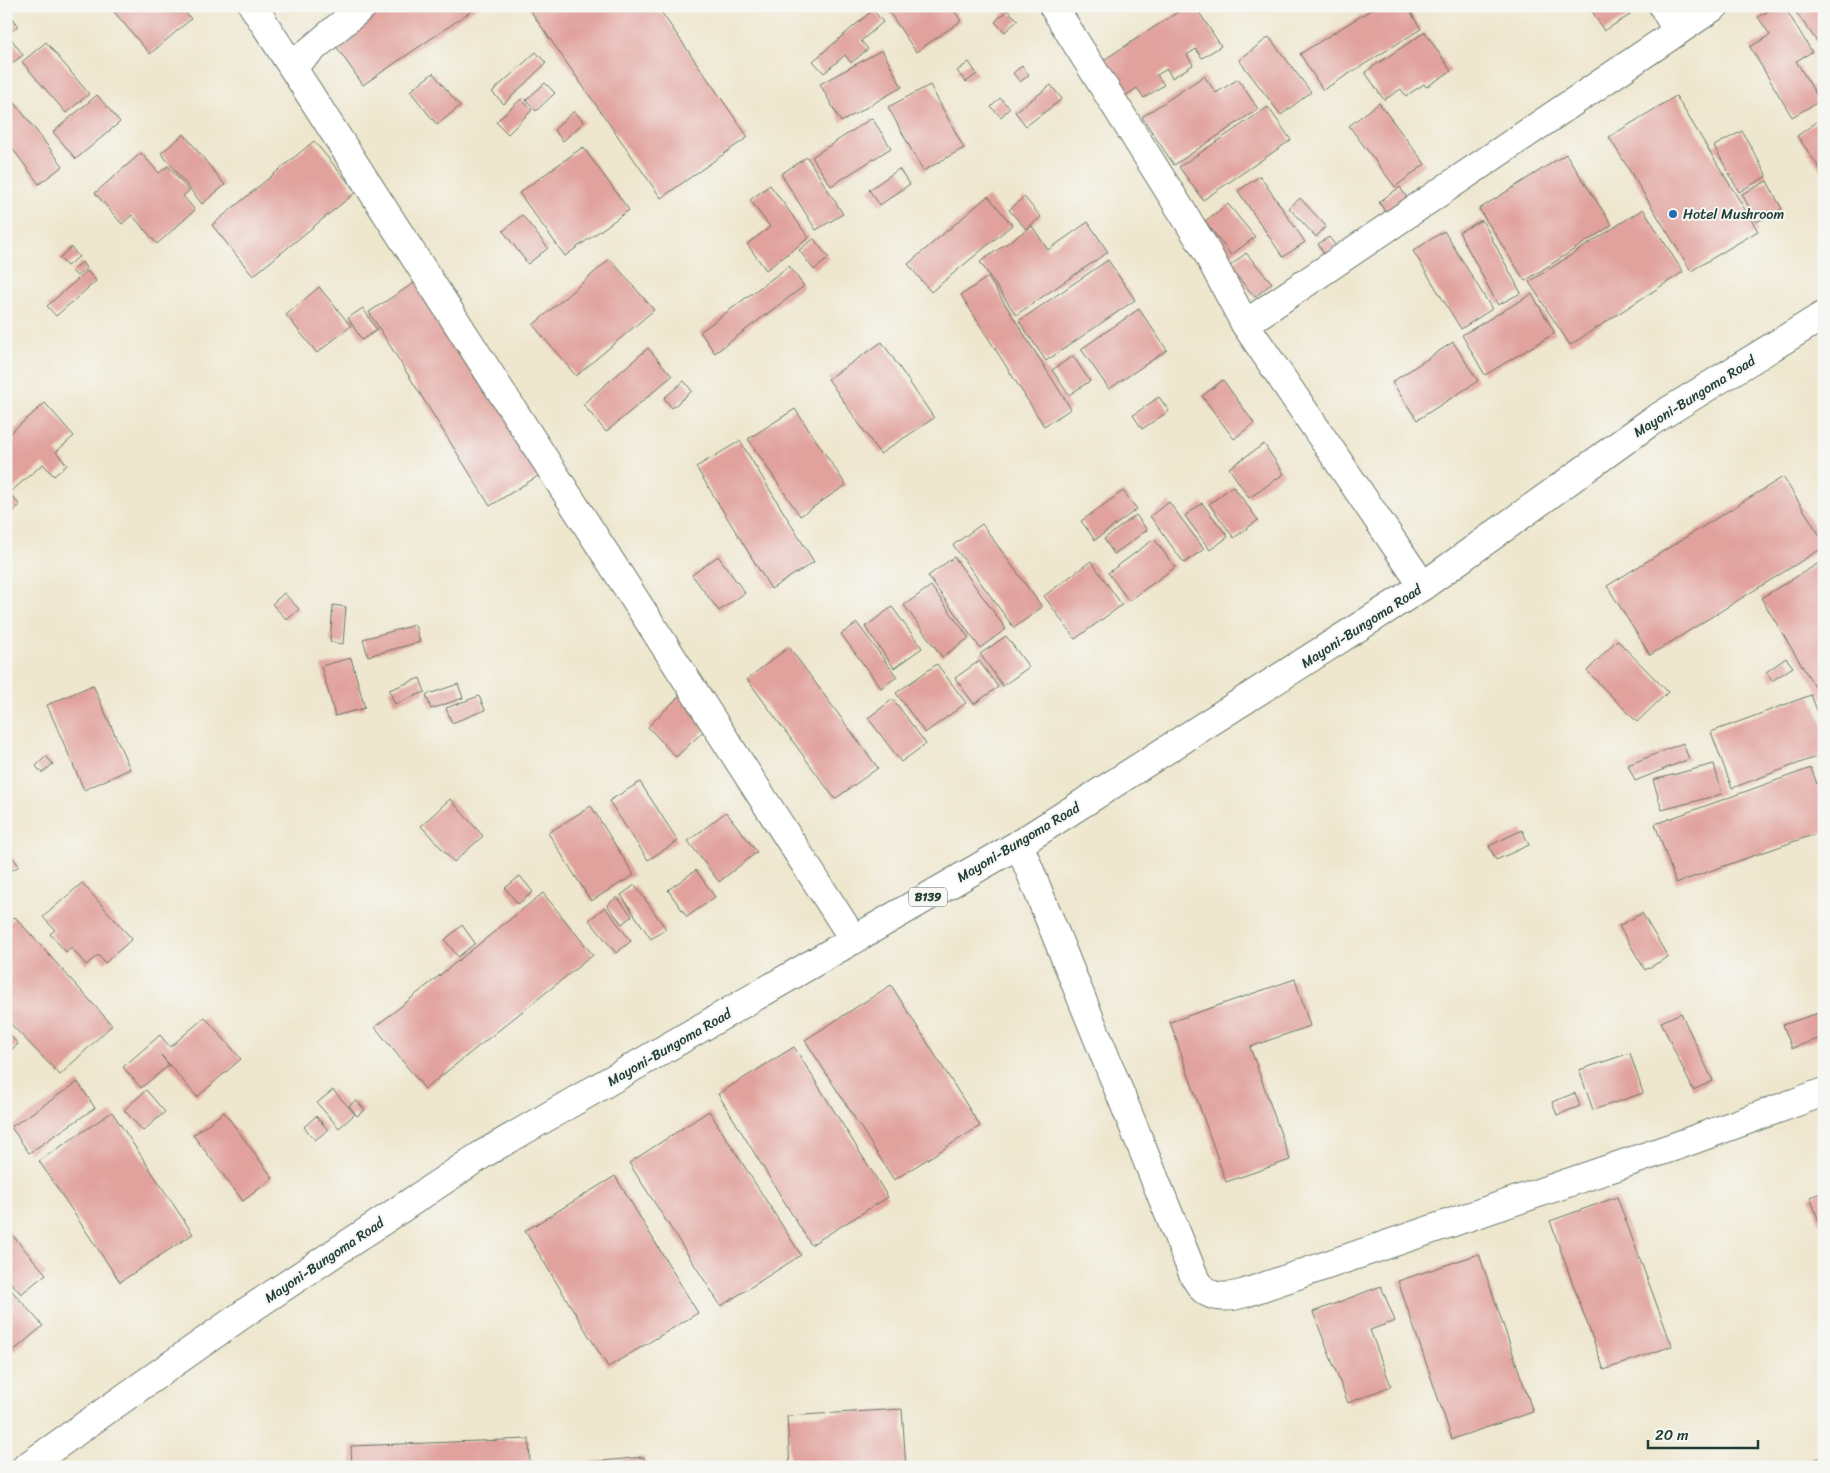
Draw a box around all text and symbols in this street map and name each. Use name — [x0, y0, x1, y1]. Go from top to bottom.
place label: Hotel Mushroom — [1683, 202, 1784, 227]
marker: Hotel Mushroom — [1667, 208, 1679, 220]
street label: Mayoni-Bungoma Road — [1628, 348, 1762, 444]
street label: Mayoni-Bungoma Road — [1296, 577, 1428, 675]
street label: Mayoni-Bungoma Road — [952, 795, 1086, 889]
road number: B139 — [909, 888, 947, 906]
street label: Mayoni-Bungoma Road — [602, 1001, 738, 1093]
street label: Mayoni-Bungoma Road — [259, 1210, 391, 1310]
scale bar — [1648, 1418, 1758, 1450]
text: 20 m — [1655, 1422, 1689, 1448]

